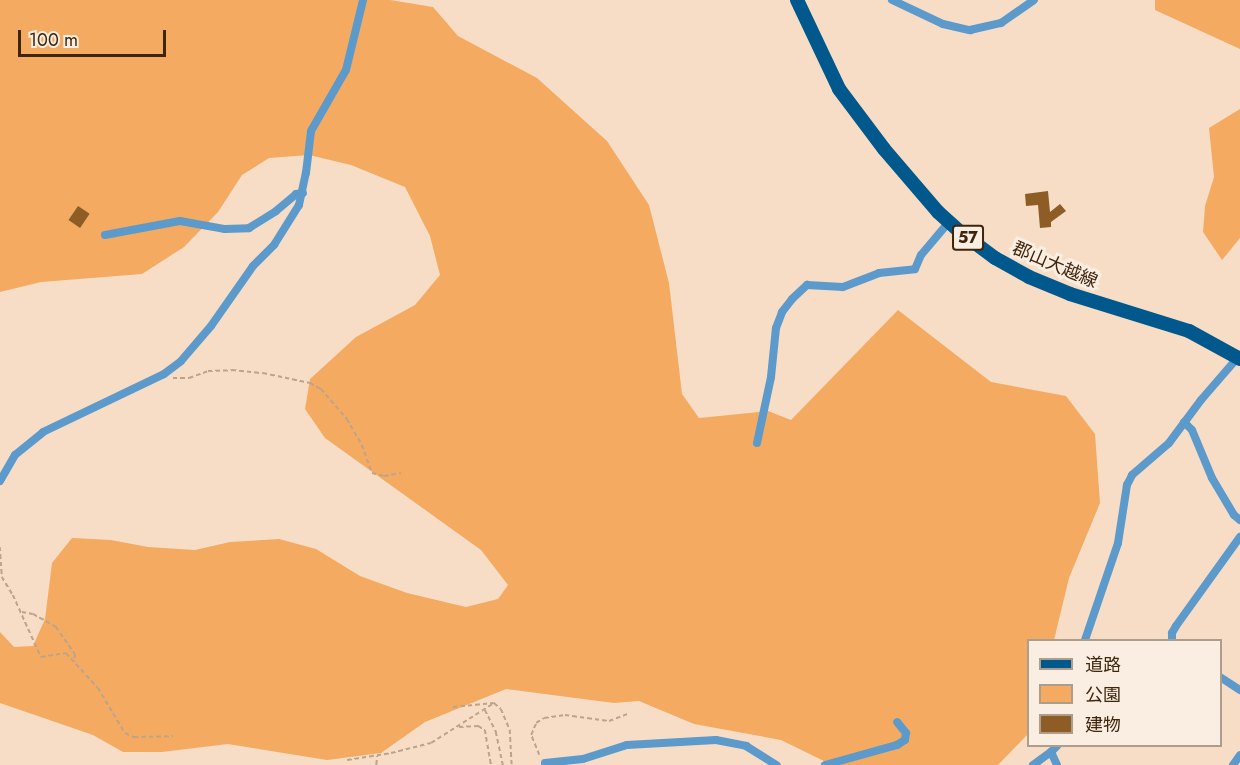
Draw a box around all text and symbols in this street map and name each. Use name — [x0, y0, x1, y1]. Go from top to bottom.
scale bar — [21, 18, 170, 56]
text: 100 m — [29, 27, 78, 53]
road number: 57 — [952, 225, 984, 251]
street label: 郡山大越線 — [1009, 237, 1101, 293]
legend — [1027, 639, 1222, 747]
text: 道路 — [1085, 652, 1121, 678]
text: 公園 — [1085, 682, 1121, 708]
text: 建物 — [1085, 712, 1121, 738]

